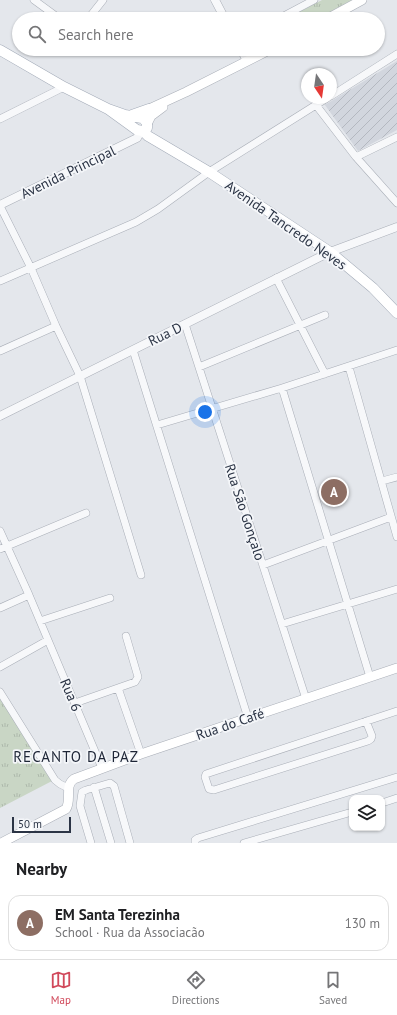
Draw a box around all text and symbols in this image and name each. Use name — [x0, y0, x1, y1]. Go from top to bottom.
search box — [12, 12, 385, 56]
icon: search — [26, 23, 48, 45]
text: Search here — [58, 25, 134, 44]
north arrow — [301, 68, 337, 104]
street label: Avenida Principal — [18, 141, 118, 203]
street label: Avenida Tancredo Neves — [222, 176, 350, 274]
street label: Rua D — [145, 318, 185, 350]
your location — [195, 402, 215, 422]
street label: Rua São Gonçalo — [221, 461, 269, 563]
pin: A — [321, 477, 347, 507]
street label: Rua 6 — [56, 676, 86, 714]
street label: Rua do Café — [193, 704, 267, 744]
district label: RECANTO DA PAZ — [13, 747, 139, 766]
map controls — [349, 795, 385, 831]
button: layers — [349, 795, 385, 831]
scale bar — [12, 815, 71, 834]
text: 50 m — [18, 817, 42, 831]
text: Nearby — [16, 858, 67, 880]
text: EM Santa Terezinha — [55, 905, 180, 924]
text: A — [26, 915, 34, 932]
text: 130 m — [345, 915, 380, 932]
text: School · Rua da Associacão — [55, 924, 205, 941]
tab: Map — [50, 969, 72, 1007]
tab: Directions — [172, 969, 219, 1007]
tab: Saved — [319, 969, 347, 1007]

